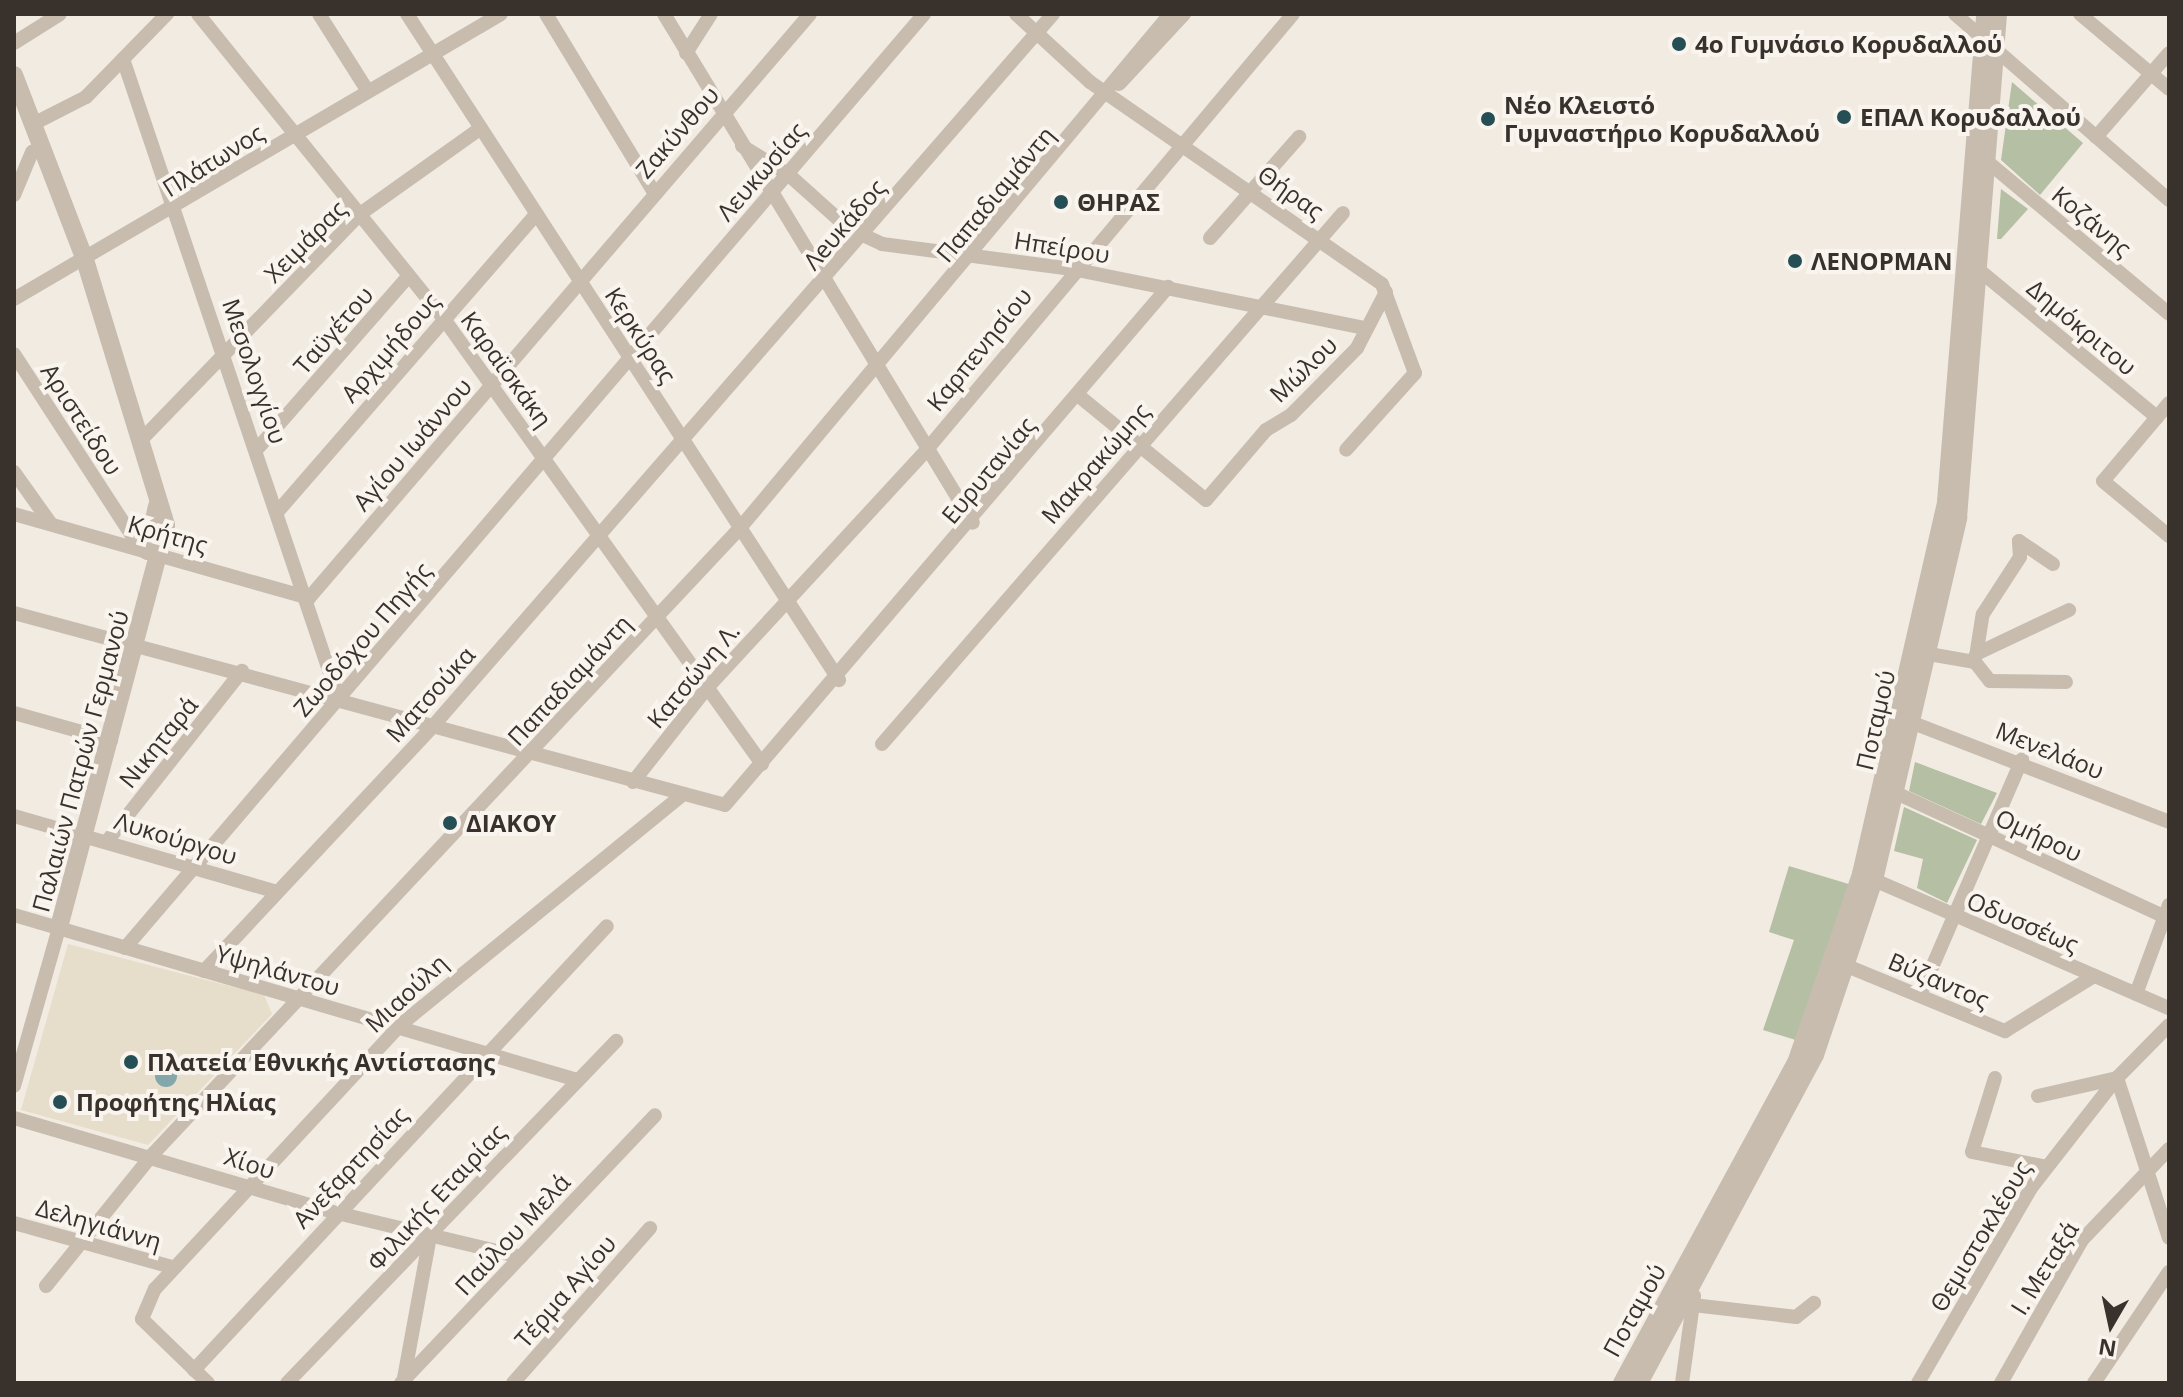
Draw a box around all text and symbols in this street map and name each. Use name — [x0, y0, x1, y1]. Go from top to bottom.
place label: 4ο Γυμνάσιο Κορυδαλλού — [1695, 30, 2002, 58]
marker: 4ο Γυμνάσιο Κορυδαλλού — [1670, 35, 1688, 53]
street label: Ζακύνθου — [629, 80, 725, 184]
place label: Νέο Κλειστό Γυμναστήριο Κορυδαλλού — [1504, 91, 1820, 147]
place label: ΕΠΑΛ Κορυδαλλού — [1860, 103, 2081, 131]
marker: ΕΠΑΛ Κορυδαλλού — [1835, 108, 1853, 126]
marker: Νέο Κλειστό Γυμναστήριο Κορυδαλλού — [1479, 110, 1497, 128]
street label: Λευκωσίας — [710, 116, 812, 226]
street label: Πλάτωνος — [157, 118, 269, 202]
street label: Παπαδιαμάντη — [930, 120, 1060, 268]
street label: Θήρας — [1252, 159, 1330, 225]
street label: Λeυκάδος — [797, 173, 891, 275]
street label: Κοζάνης — [2047, 180, 2137, 262]
place label: ΘΗΡΑΣ — [1077, 188, 1160, 216]
marker: ΘΗΡΑΣ — [1052, 193, 1070, 211]
street label: Χειμάρας — [258, 194, 352, 288]
street label: Ηπείρου — [1012, 225, 1112, 269]
place label: ΛΕΝΟΡΜΑΝ — [1811, 247, 1952, 275]
marker: ΛΕΝΟΡΜΑΝ — [1786, 252, 1804, 270]
street label: Δημόκριτου — [2022, 273, 2142, 381]
street label: Ταϋγέτου — [287, 280, 379, 380]
street label: Καρπενησίου — [920, 281, 1038, 417]
street label: Κερκύρας — [599, 282, 683, 388]
street label: Αρχιμήδους — [335, 286, 445, 408]
street label: Μεσολογγίου — [217, 295, 293, 447]
street label: Καραϊσκάκη — [455, 306, 559, 432]
street label: Μώλου — [1263, 330, 1343, 408]
street label: Αριστείδου — [35, 358, 129, 480]
street label: Αγίου Ιωάννου — [347, 372, 477, 516]
street label: Μακρακώμης — [1035, 397, 1155, 529]
street label: Ευρυτανίας — [935, 411, 1041, 529]
street label: Κρήτης — [125, 509, 211, 559]
street label: Ζωοδόχου Πηγής — [287, 556, 437, 722]
street label: Παλαιών Πατρών Γερμανού — [26, 607, 134, 915]
street label: Παπαδιαμάντη — [501, 609, 637, 751]
street label: Κατσώνη Λ. — [641, 616, 745, 734]
street label: Ματσούκα — [380, 640, 480, 748]
street label: Ποταμού — [1850, 667, 1900, 773]
street label: Νικηταρά — [113, 691, 203, 793]
street label: Μενελάου — [1992, 715, 2108, 785]
street label: Ομήρου — [1991, 803, 2087, 867]
street label: Λυκούργου — [111, 806, 241, 870]
place label: ΔΙΑΚΟΥ — [466, 809, 556, 837]
marker: ΔΙΑΚΟΥ — [441, 814, 459, 832]
street label: Οδυσσέως — [1963, 886, 2083, 958]
street label: Υψηλάντου — [213, 939, 343, 1001]
street label: Βύζαντος — [1884, 946, 1994, 1014]
street label: Μιαούλη — [359, 948, 453, 1038]
place label: Πλατεία Εθνικής Αντίστασης — [147, 1048, 495, 1076]
marker: Πλατεία Εθνικής Αντίστασης — [122, 1053, 140, 1071]
place label: Προφήτης Ηλίας — [76, 1088, 276, 1116]
marker: Προφήτης Ηλίας — [51, 1093, 69, 1111]
street label: Ανεξαρτησίας — [287, 1100, 413, 1234]
street label: Φιλικής Εταιρίας — [361, 1118, 511, 1276]
street label: Χίου — [221, 1141, 279, 1185]
street label: Θεμιστοκλέους — [1924, 1155, 2036, 1317]
street label: Παύλου Μελά — [448, 1167, 576, 1301]
street label: Δεληγιάννη — [33, 1192, 165, 1256]
street label: Ι. Μεταξά — [2004, 1216, 2084, 1320]
street label: Τέρμα Αγίου — [508, 1229, 622, 1353]
street label: Ποταμού — [1597, 1258, 1671, 1362]
north arrow — [2071, 1285, 2151, 1365]
text: N — [2096, 1332, 2118, 1365]

